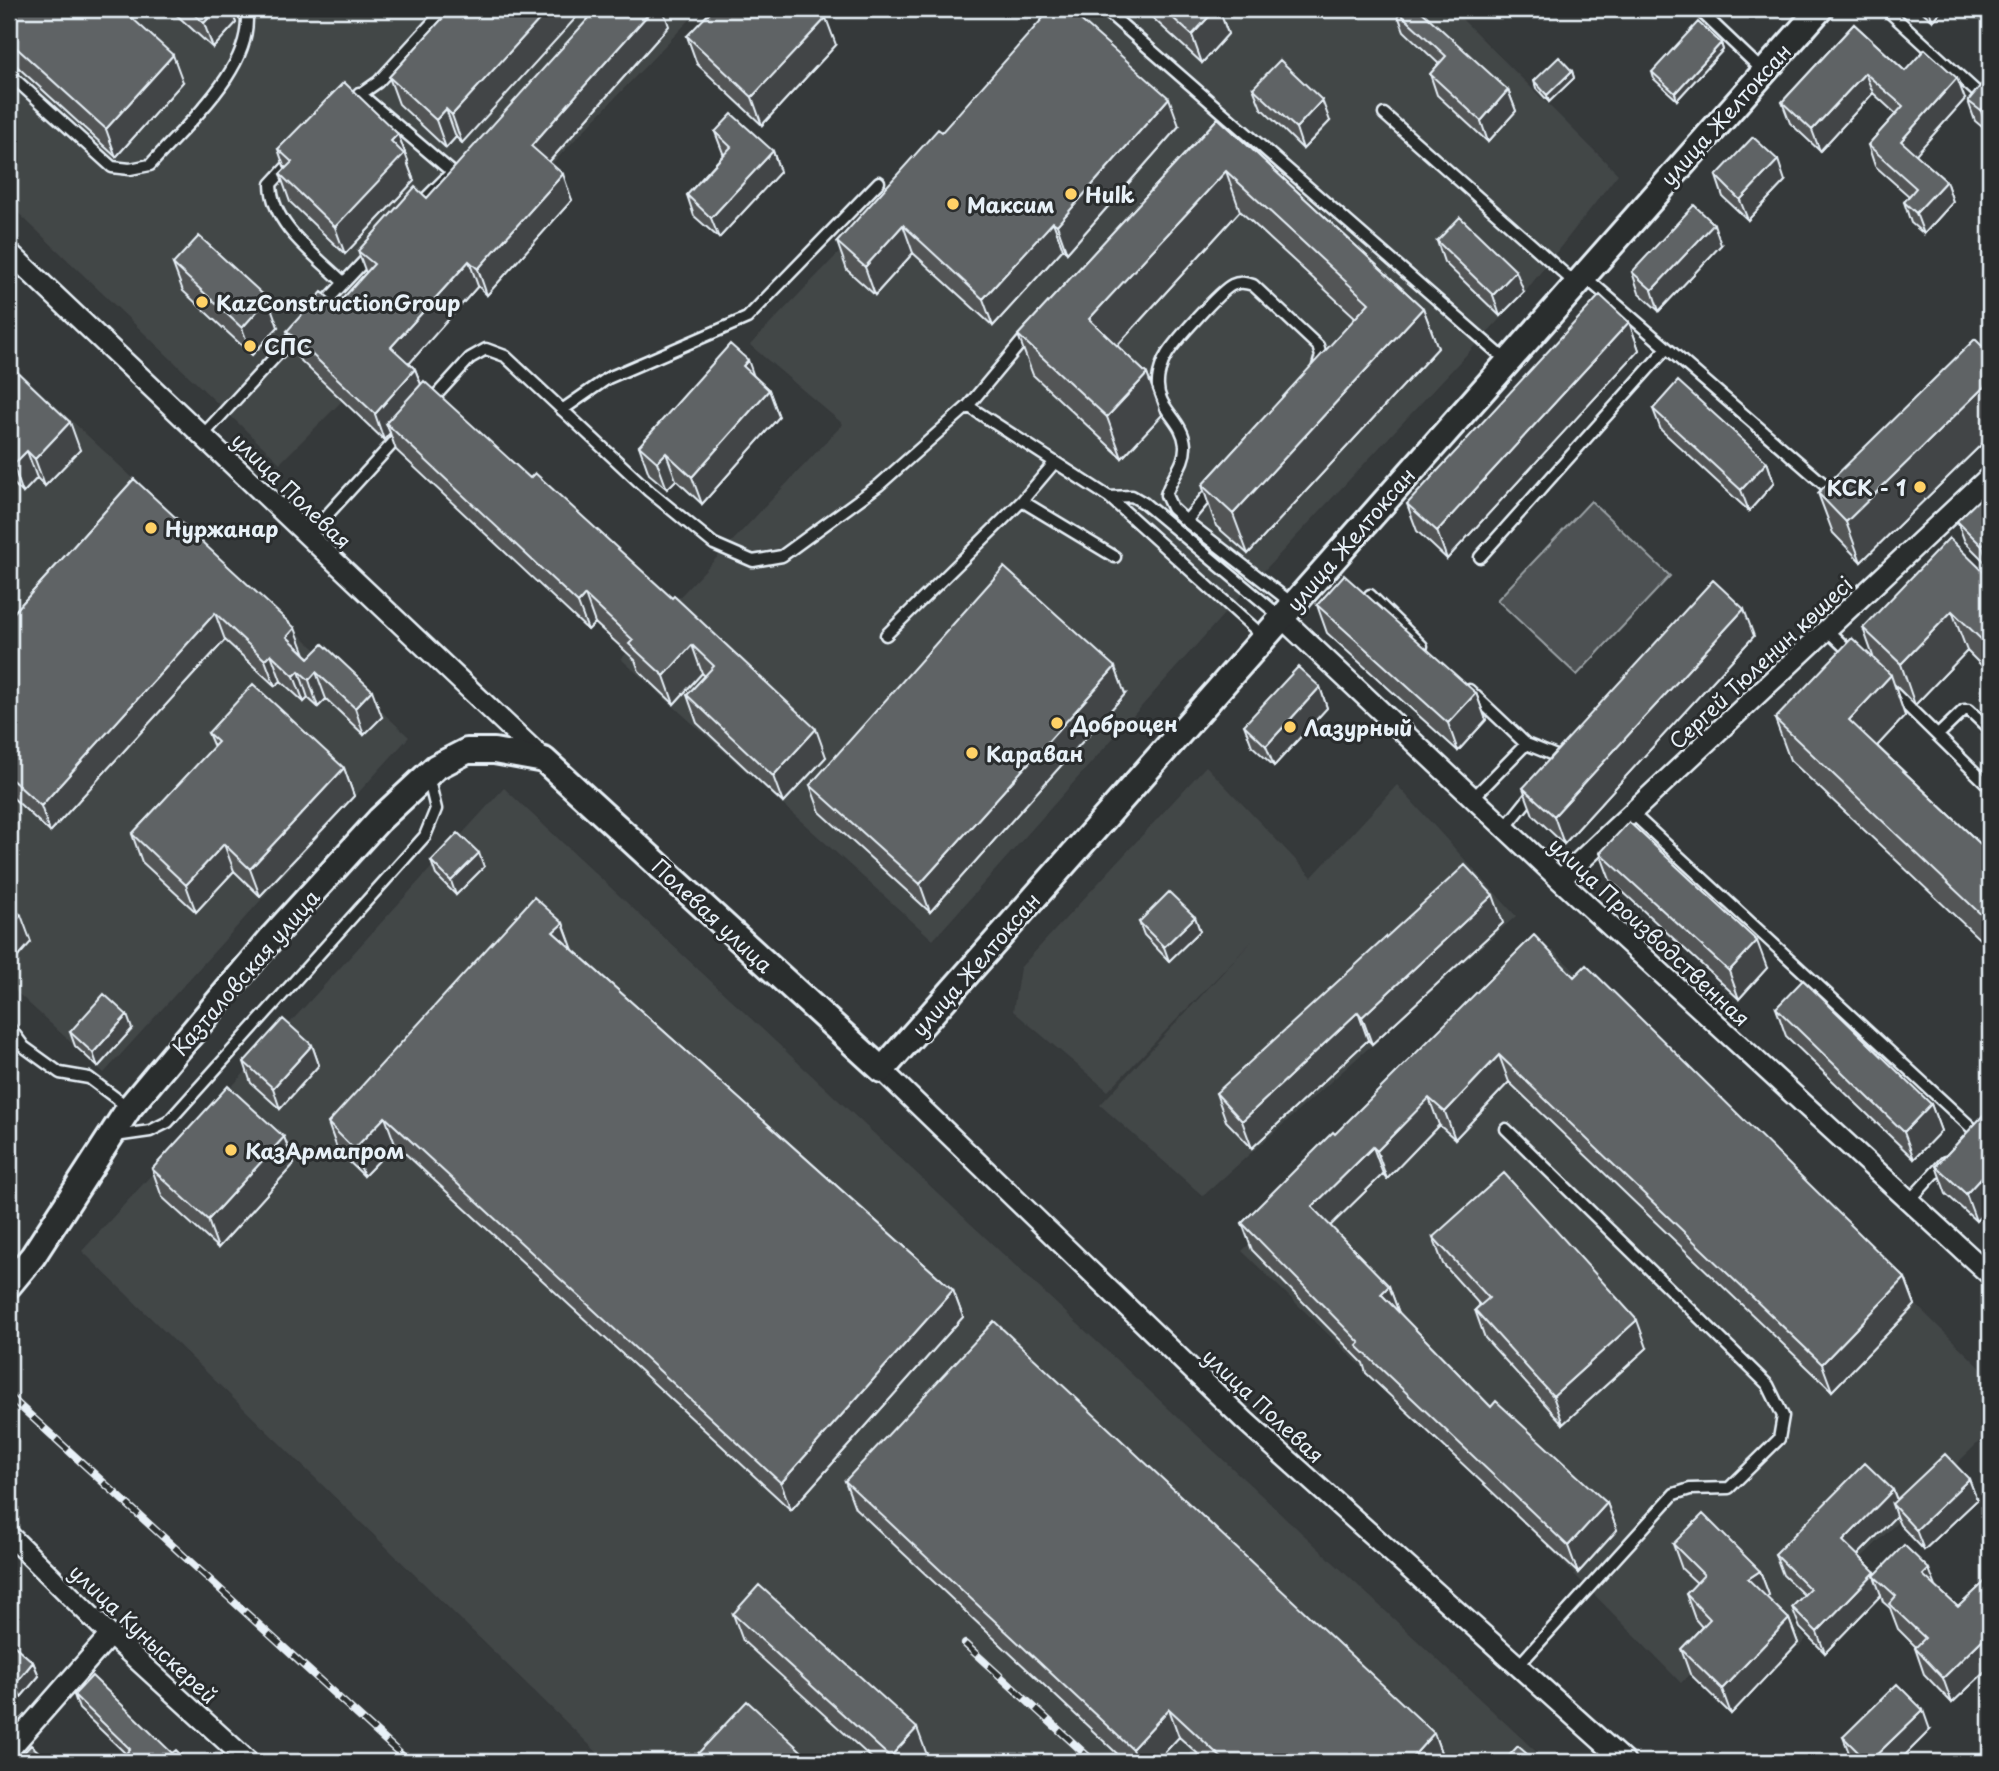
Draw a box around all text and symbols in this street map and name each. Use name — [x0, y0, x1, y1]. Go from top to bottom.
street label: улица Желтоксан — [1652, 36, 1798, 192]
place label: Hulk — [1085, 178, 1135, 210]
marker: Hulk — [1063, 186, 1079, 202]
place label: Максим — [967, 188, 1055, 220]
marker: Максим — [945, 196, 961, 212]
place label: KazConstructionGroup — [216, 286, 460, 318]
marker: KazConstructionGroup — [194, 294, 210, 310]
place label: СПС — [264, 330, 312, 362]
marker: СПС — [242, 338, 258, 354]
street label: улица Полевая — [225, 424, 359, 556]
street label: улица Желтоксан — [1278, 460, 1422, 618]
place label: КСК - 1 — [1827, 471, 1906, 503]
marker: КСК - 1 — [1912, 479, 1928, 495]
place label: Нуржанар — [165, 512, 278, 544]
marker: Нуржанар — [143, 520, 159, 536]
street label: Сергей Тюленин көшесі — [1661, 568, 1859, 756]
place label: Доброцен — [1070, 707, 1178, 739]
place label: Лазурный — [1304, 711, 1412, 743]
marker: Доброцен — [1049, 715, 1065, 731]
marker: Лазурный — [1282, 719, 1298, 735]
place label: Караван — [986, 737, 1083, 769]
marker: Караван — [964, 745, 980, 761]
street label: улица Производственная — [1542, 829, 1758, 1033]
street label: Полевая улица — [645, 850, 781, 980]
street label: Казталовская улица — [164, 881, 327, 1062]
street label: улица Желтоксан — [903, 885, 1047, 1043]
place label: КазАрмапром — [245, 1134, 404, 1166]
marker: КазАрмапром — [223, 1142, 239, 1158]
street label: улица Полевая — [1196, 1340, 1332, 1470]
street label: улица Куныскерей — [63, 1556, 225, 1710]

